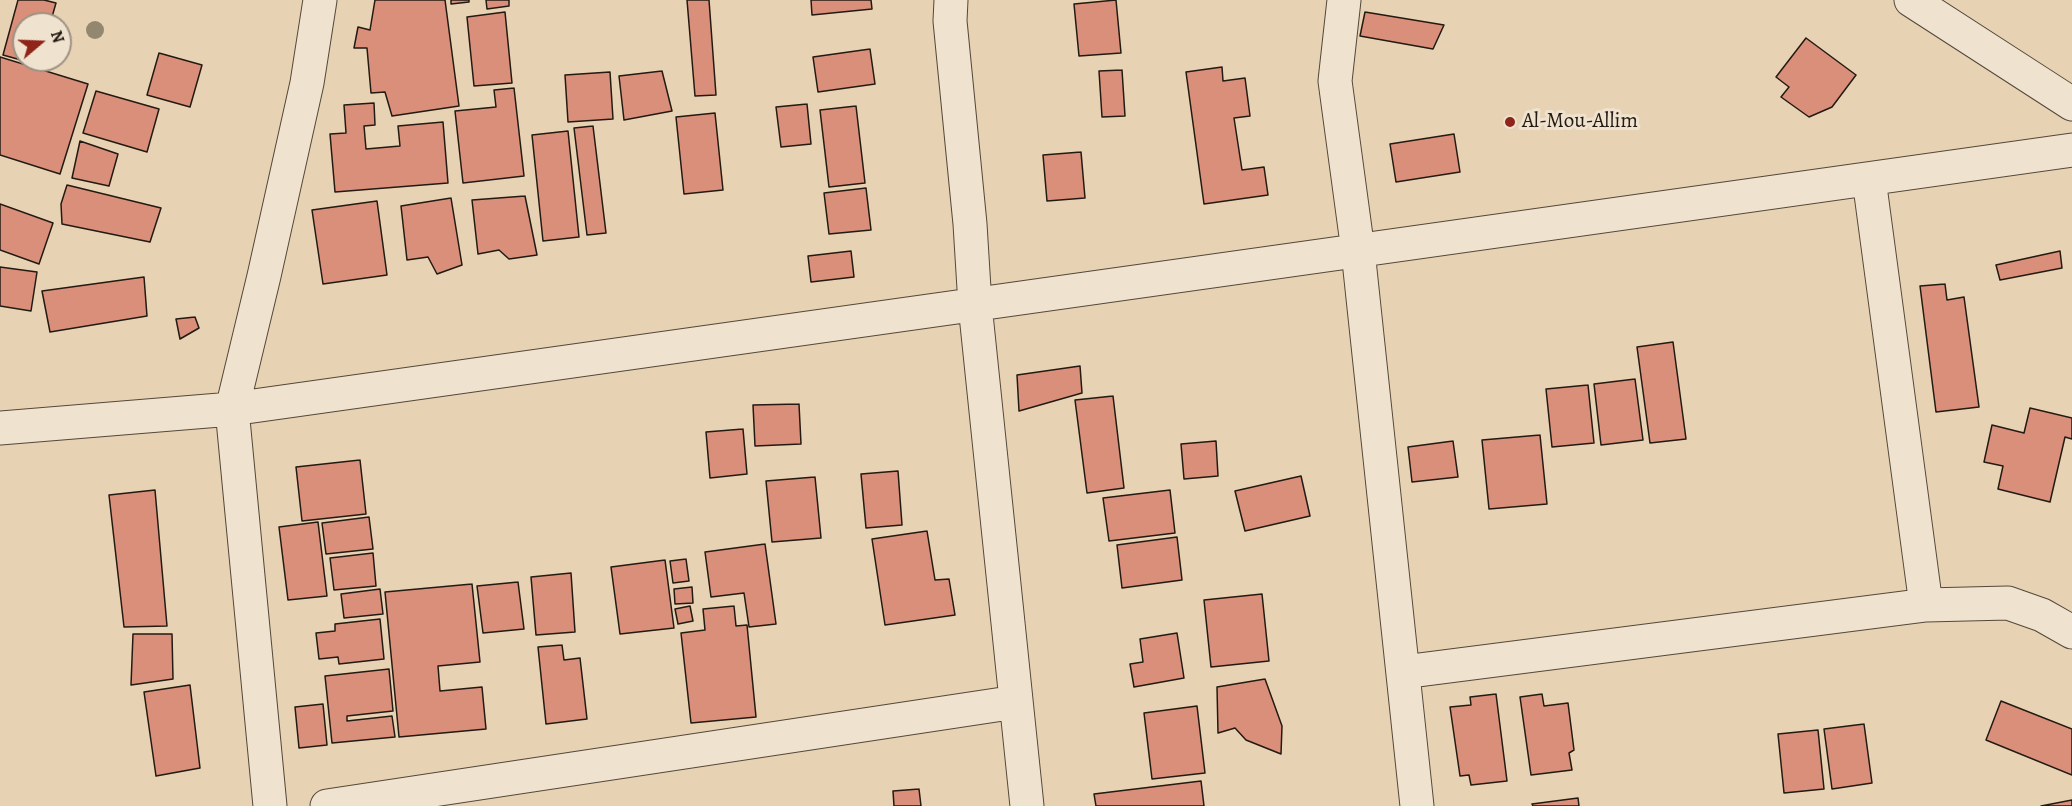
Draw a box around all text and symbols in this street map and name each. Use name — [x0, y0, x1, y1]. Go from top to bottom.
north arrow — [12, 12, 72, 72]
text: N — [45, 28, 69, 46]
place label: Al-Mou-Allim — [1522, 109, 1638, 135]
marker: Al-Mou-Allim — [1503, 115, 1517, 129]

